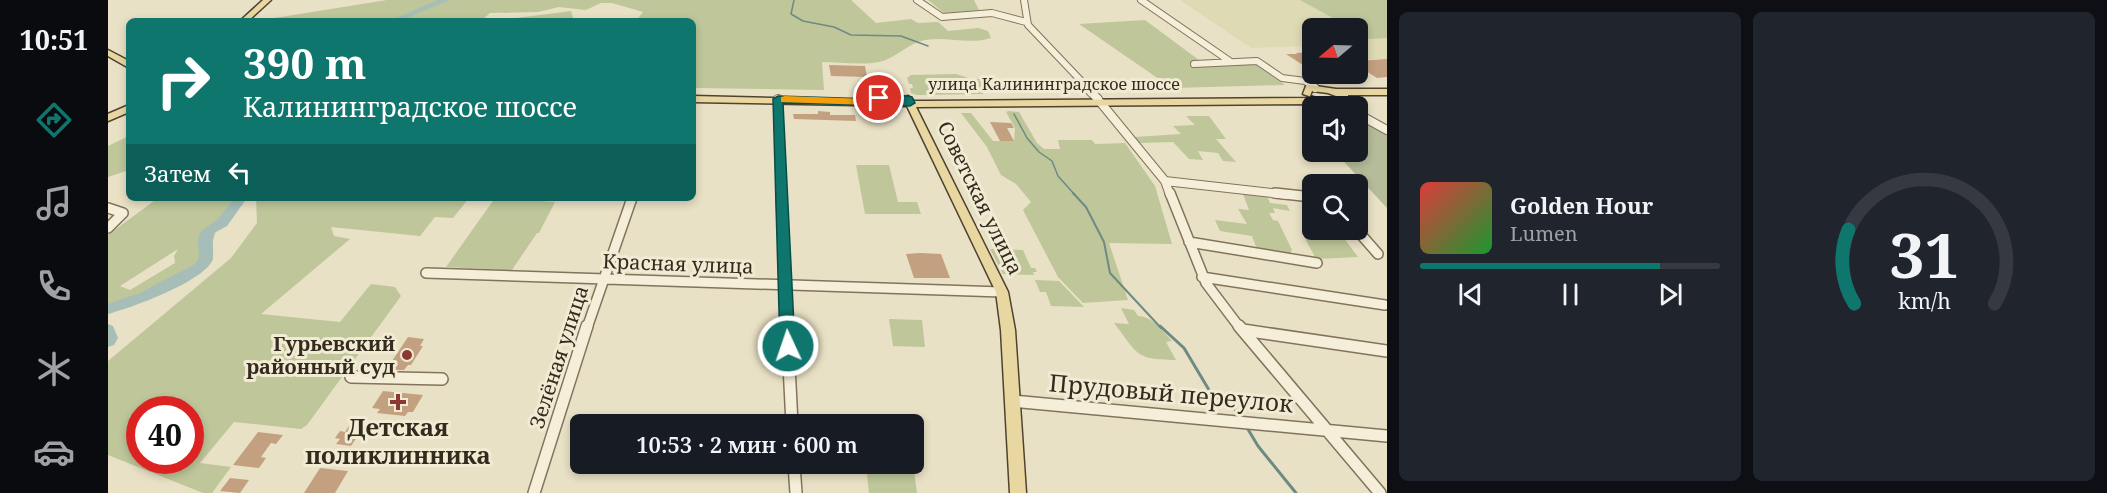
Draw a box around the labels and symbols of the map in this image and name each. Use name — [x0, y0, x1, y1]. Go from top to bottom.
north arrow — [1302, 18, 1368, 84]
pin — [853, 72, 904, 123]
street label: улица Калининградское шоссе — [928, 73, 1180, 95]
street label: Советская улица — [932, 117, 1029, 279]
street label: Красная улица — [602, 247, 754, 280]
street label: Зелёная улица — [523, 282, 594, 432]
position arrow — [756, 314, 820, 378]
place label: Гурьевский районный суд — [246, 330, 395, 380]
marker: Гурьевский районный суд — [400, 348, 414, 362]
street label: Прудовый переулок — [1048, 365, 1295, 420]
marker: Детская поликлинника — [389, 393, 407, 411]
speed limit sign: 40 — [126, 396, 204, 474]
place label: Детская поликлинника — [305, 410, 491, 471]

